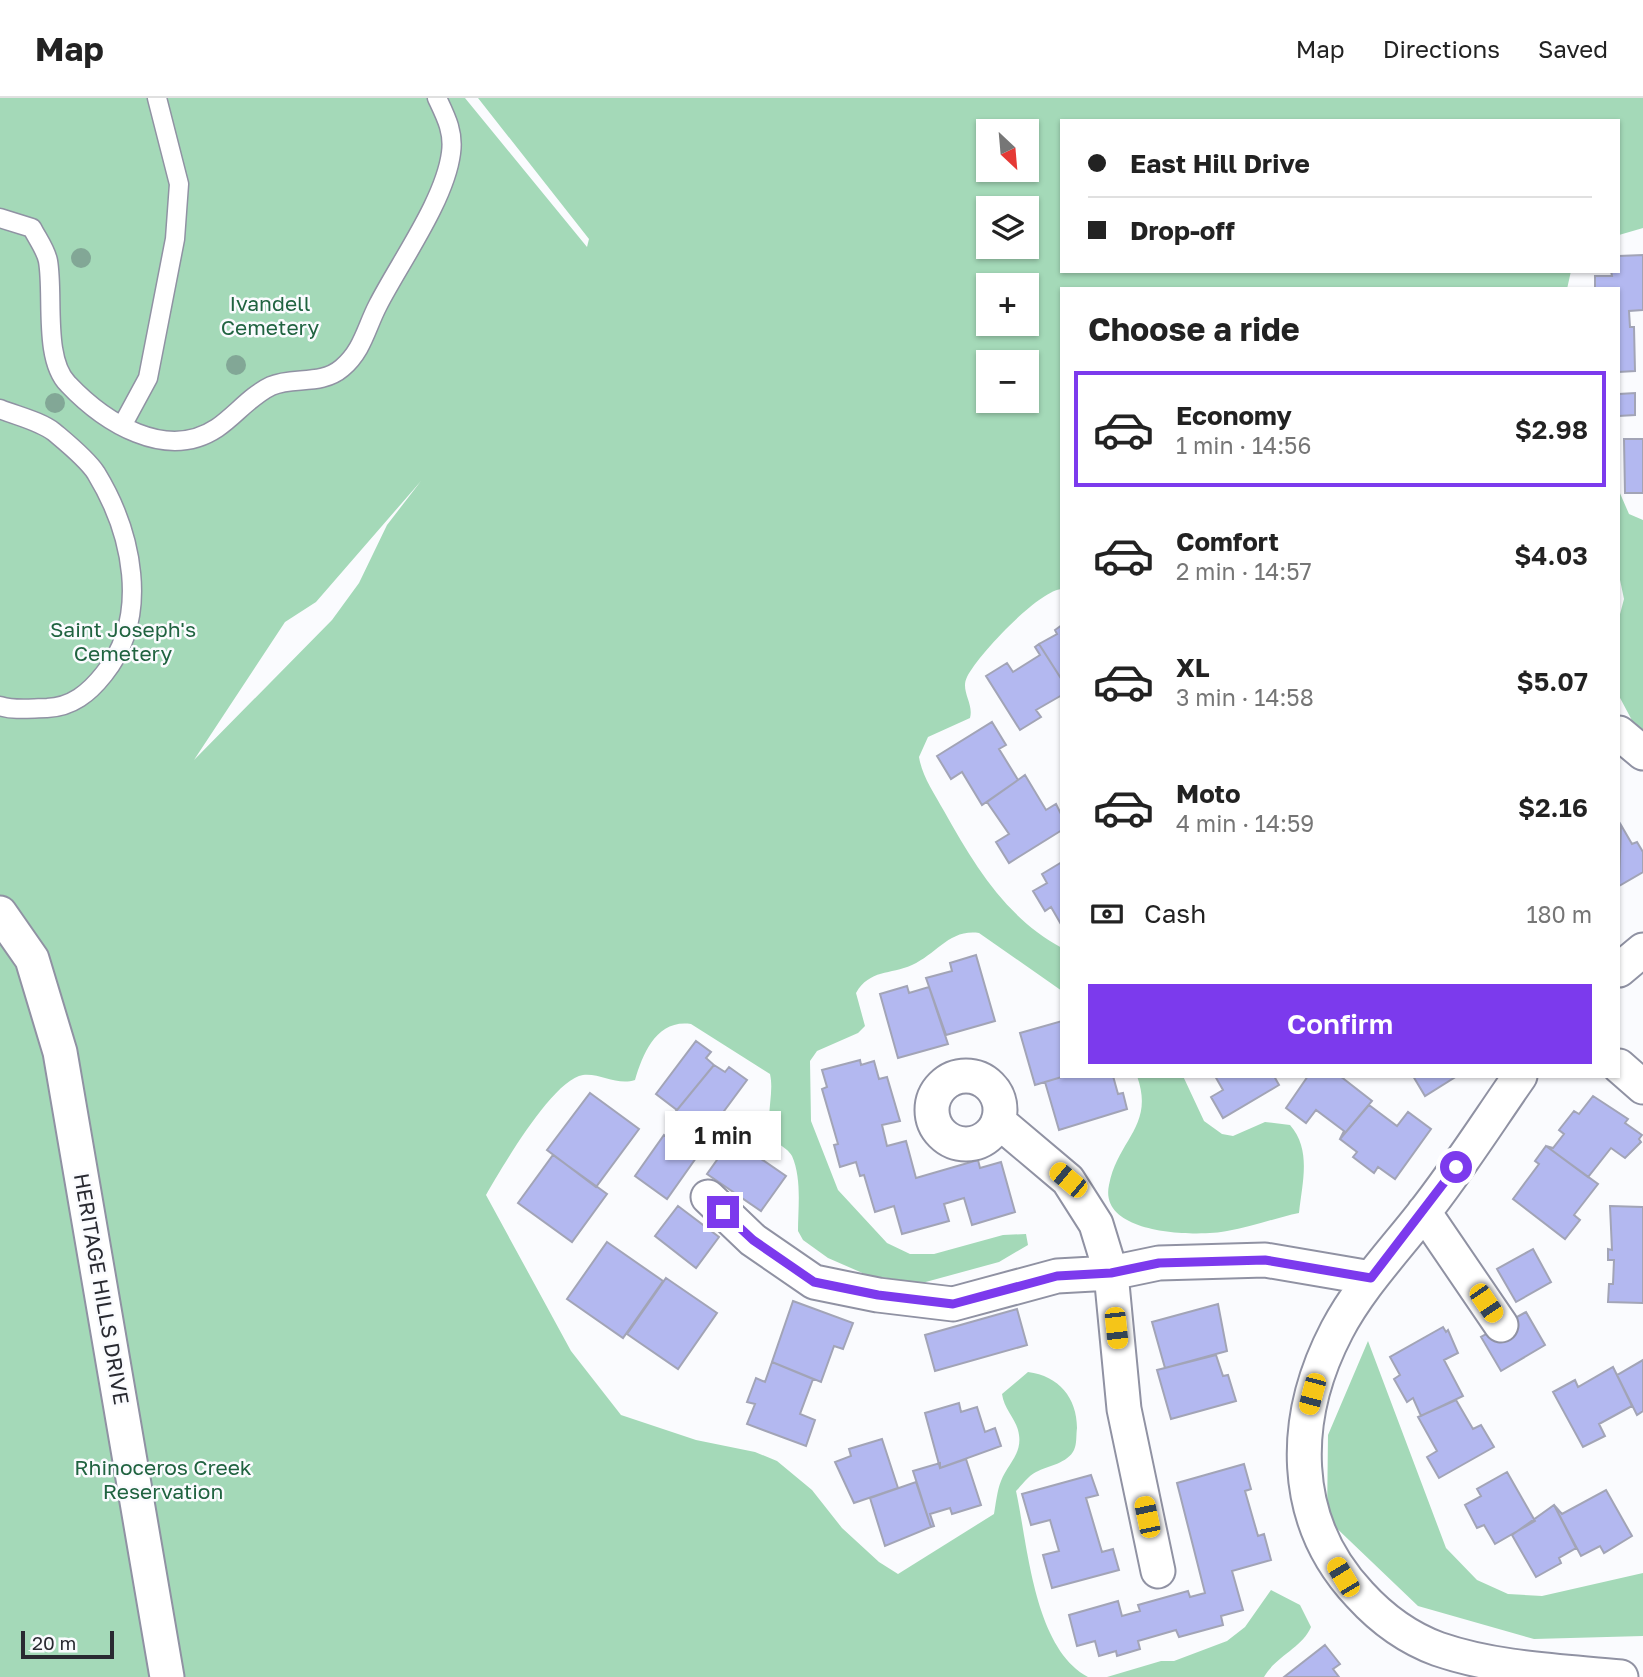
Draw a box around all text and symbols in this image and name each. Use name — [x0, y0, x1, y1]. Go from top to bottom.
text: Map — [35, 29, 104, 68]
text: Map — [1296, 34, 1345, 63]
text: Directions — [1383, 34, 1500, 63]
text: Saved — [1538, 34, 1608, 63]
north arrow — [976, 119, 1040, 182]
map controls — [976, 119, 1039, 413]
text: East Hill Drive — [1130, 148, 1310, 179]
button: layers — [976, 196, 1039, 259]
text: Drop-off — [1130, 215, 1235, 246]
button: + — [976, 273, 1039, 336]
park label: Ivandell Cemetery — [221, 290, 319, 340]
text: Choose a ride — [1088, 310, 1300, 348]
button: − — [976, 350, 1039, 413]
icon: car — [1092, 398, 1155, 461]
text: Economy — [1176, 400, 1292, 431]
text: $2.98 — [1515, 414, 1588, 445]
text: 1 min · 14:56 — [1176, 431, 1311, 459]
icon: car — [1092, 524, 1155, 587]
text: Comfort — [1176, 526, 1279, 557]
text: $4.03 — [1514, 540, 1588, 571]
text: 2 min · 14:57 — [1176, 557, 1312, 585]
park label: Saint Joseph's Cemetery — [50, 616, 196, 666]
icon: car — [1092, 650, 1155, 713]
text: XL — [1176, 652, 1210, 683]
text: $5.07 — [1517, 666, 1588, 697]
text: 3 min · 14:58 — [1176, 683, 1314, 711]
icon: car — [1092, 776, 1155, 839]
text: Moto — [1176, 778, 1241, 809]
text: $2.16 — [1518, 792, 1588, 823]
text: 4 min · 14:59 — [1176, 809, 1314, 837]
icon: cash — [1088, 895, 1126, 933]
text: Cash — [1144, 898, 1206, 929]
text: 180 m — [1526, 900, 1592, 928]
button: Confirm — [1088, 984, 1592, 1064]
callout: 1 min — [665, 1110, 781, 1160]
text: 1 min — [694, 1121, 752, 1149]
route start — [1440, 1151, 1472, 1183]
car — [1046, 1158, 1091, 1202]
street label: HERITAGE HILLS DRIVE — [69, 1171, 135, 1407]
route end — [707, 1196, 739, 1228]
car — [1466, 1280, 1507, 1326]
car — [1104, 1306, 1129, 1350]
car — [1297, 1371, 1328, 1417]
park label: Rhinoceros Creek Reservation — [74, 1454, 252, 1504]
car — [1133, 1494, 1162, 1540]
car — [1324, 1554, 1363, 1600]
scale bar — [21, 1628, 114, 1660]
text: 20 m — [32, 1631, 76, 1654]

